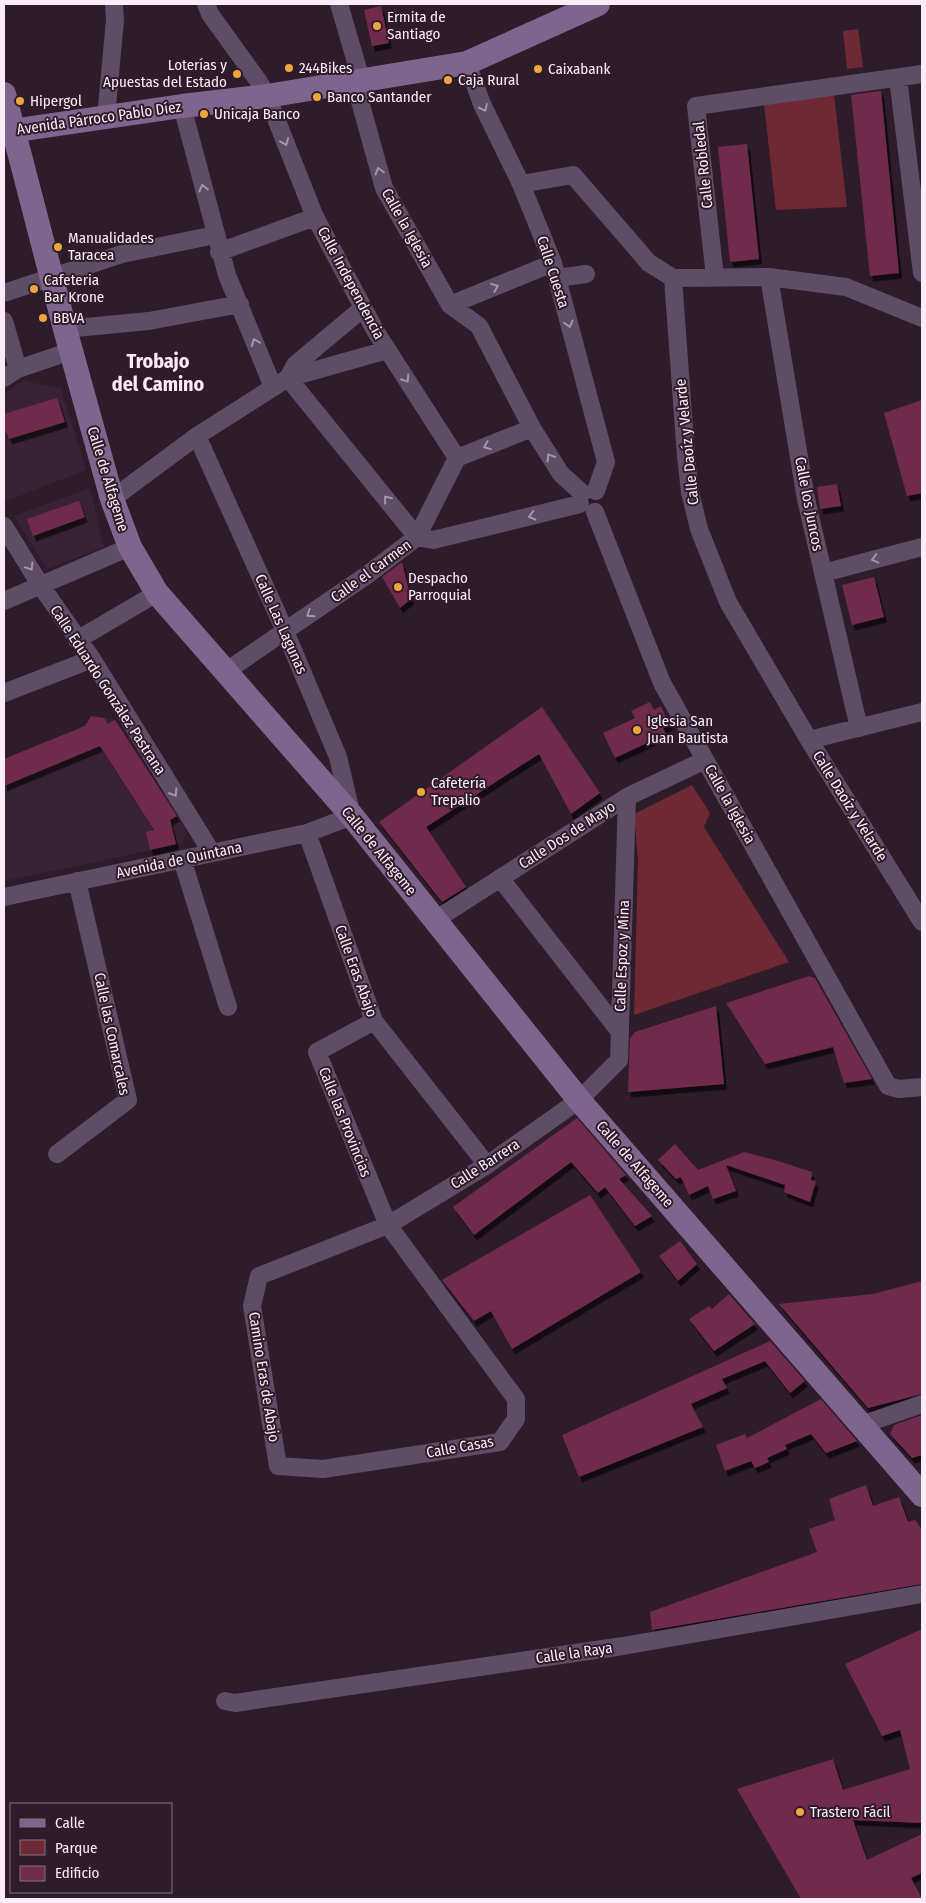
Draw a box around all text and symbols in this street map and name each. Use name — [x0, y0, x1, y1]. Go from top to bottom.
place label: Ermita de Santiago — [387, 8, 446, 43]
marker: Ermita de Santiago — [371, 20, 383, 32]
place label: Loterías y Apuestas del Estado — [103, 56, 227, 91]
place label: 244Bikes — [299, 59, 353, 77]
place label: Caixabank — [548, 60, 610, 78]
marker: 244Bikes — [283, 62, 295, 74]
marker: Caixabank — [532, 63, 544, 75]
marker: Loterías y Apuestas del Estado — [231, 68, 243, 80]
place label: Caja Rural — [458, 71, 519, 89]
marker: Caja Rural — [442, 74, 454, 86]
place label: Banco Santander — [327, 88, 432, 106]
marker: Banco Santander — [311, 91, 323, 103]
place label: Hipergol — [30, 92, 82, 110]
marker: Hipergol — [14, 95, 26, 107]
street label: Avenida Párroco Pablo Díez — [16, 98, 182, 138]
one-way arrow — [478, 103, 489, 112]
place label: Unicaja Banco — [214, 105, 300, 123]
marker: Unicaja Banco — [198, 108, 210, 120]
street label: Calle Robledal — [689, 120, 717, 210]
one-way arrow — [279, 137, 289, 146]
one-way arrow — [374, 166, 385, 175]
one-way arrow — [198, 184, 209, 193]
street label: Calle la Iglesia — [378, 185, 436, 271]
street label: Calle Independencia — [314, 224, 388, 342]
place label: Manualidades Taracea — [68, 229, 154, 264]
street label: Calle Cuesta — [533, 234, 573, 310]
marker: Manualidades Taracea — [52, 241, 64, 253]
place label: Cafeteria Bar Krone — [44, 271, 104, 306]
marker: Cafeteria Bar Krone — [28, 283, 40, 295]
one-way arrow — [490, 283, 499, 293]
place label: BBVA — [53, 309, 85, 327]
marker: BBVA — [37, 312, 49, 324]
one-way arrow — [563, 320, 574, 329]
one-way arrow — [251, 338, 261, 346]
district label: Trobajo del Camino — [112, 349, 205, 396]
one-way arrow — [400, 374, 410, 383]
street label: Calle Daoíz y Velarde — [671, 378, 703, 506]
street label: Calle de Alfageme — [83, 424, 133, 534]
one-way arrow — [483, 440, 492, 450]
one-way arrow — [547, 454, 557, 463]
street label: Calle los Juncos — [791, 455, 827, 553]
one-way arrow — [384, 496, 392, 505]
one-way arrow — [528, 510, 537, 521]
street label: Calle el Carmen — [327, 536, 415, 606]
one-way arrow — [871, 553, 880, 564]
one-way arrow — [23, 562, 33, 571]
place label: Despacho Parroquial — [408, 569, 471, 604]
street label: Calle Las Lagunas — [251, 571, 311, 677]
marker: Despacho Parroquial — [392, 581, 404, 593]
street label: Calle Eduardo González Pastrana — [46, 602, 170, 778]
one-way arrow — [306, 608, 316, 617]
place label: Iglesia San Juan Bautista — [647, 712, 728, 747]
marker: Iglesia San Juan Bautista — [631, 724, 643, 736]
street label: Calle Daoíz y Velarde — [809, 747, 891, 865]
street label: Calle la Iglesia — [701, 761, 759, 847]
place label: Cafetería Trepalio — [431, 774, 486, 809]
marker: Cafetería Trepalio — [415, 786, 427, 798]
one-way arrow — [167, 787, 177, 796]
street label: Calle Dos de Mayo — [515, 797, 619, 873]
street label: Calle de Alfageme — [338, 803, 420, 899]
street label: Avenida de Quintana — [115, 838, 243, 882]
street label: Calle Espoz y Mina — [611, 900, 633, 1012]
street label: Calle Eras Abajo — [331, 922, 381, 1020]
street label: Calle las Comarcales — [90, 971, 134, 1097]
street label: Calle las Provincias — [315, 1064, 375, 1180]
street label: Calle de Alfageme — [592, 1117, 678, 1211]
street label: Calle Barrera — [447, 1135, 523, 1193]
street label: Camino Eras de Abajo — [245, 1310, 283, 1444]
street label: Calle Casas — [425, 1432, 495, 1462]
street label: Calle la Raya — [535, 1639, 613, 1667]
legend — [10, 1803, 172, 1893]
place label: Trastero Fácil — [810, 1803, 890, 1821]
marker: Trastero Fácil — [794, 1806, 806, 1818]
text: Calle — [55, 1814, 85, 1832]
text: Parque — [55, 1839, 98, 1857]
text: Edificio — [55, 1864, 100, 1882]

